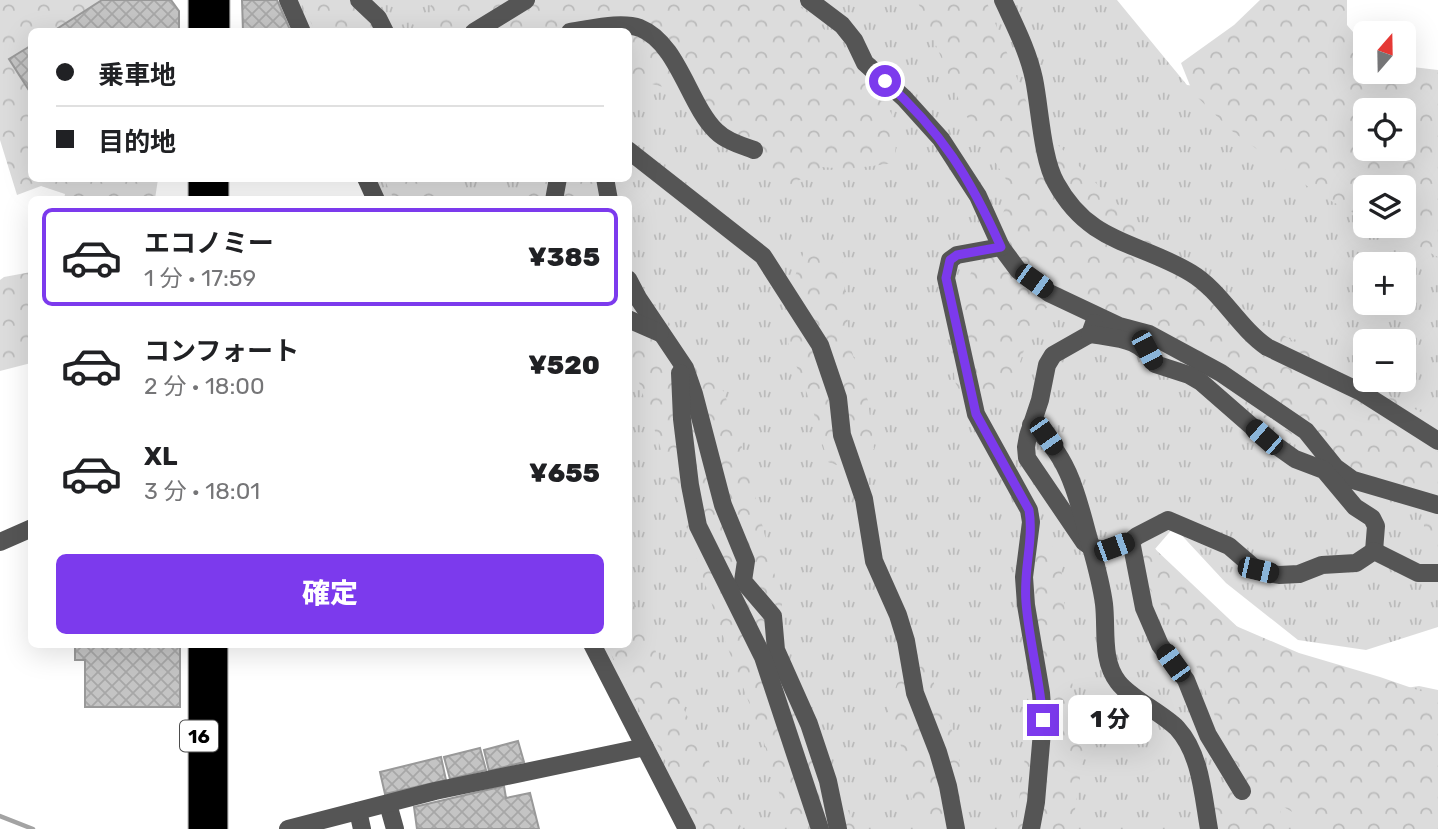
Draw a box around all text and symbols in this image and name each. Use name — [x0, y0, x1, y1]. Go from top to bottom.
north arrow — [1353, 21, 1416, 84]
map controls — [1353, 21, 1416, 392]
text: 乗車地 — [98, 60, 176, 91]
route start — [869, 65, 901, 97]
button: locate — [1353, 98, 1416, 161]
text: 目的地 — [98, 127, 176, 158]
button: layers — [1353, 175, 1416, 238]
icon: car — [60, 226, 123, 289]
text: エコノミー — [144, 228, 274, 259]
text: ¥385 — [528, 242, 600, 273]
button: + — [1353, 252, 1416, 315]
car — [1011, 260, 1058, 302]
text: 1 分 · 17:59 — [144, 264, 256, 292]
car — [1128, 327, 1167, 373]
button: − — [1353, 329, 1416, 392]
icon: car — [60, 334, 123, 397]
text: コンフォート — [144, 336, 299, 367]
text: ¥520 — [528, 350, 600, 381]
text: 2 分 · 18:00 — [144, 372, 265, 400]
car — [1026, 413, 1067, 459]
car — [1242, 415, 1287, 459]
text: XL — [144, 441, 177, 472]
icon: car — [60, 442, 123, 505]
text: ¥655 — [529, 458, 600, 489]
text: 3 分 · 18:01 — [144, 477, 260, 505]
car — [1091, 530, 1138, 564]
button: 確定 — [56, 554, 604, 634]
car — [1236, 555, 1281, 585]
car — [1153, 640, 1194, 686]
callout: 1 分 — [1068, 696, 1152, 744]
route end — [1027, 704, 1059, 736]
text: 1 分 — [1090, 705, 1130, 733]
road number: 16 — [180, 720, 218, 751]

